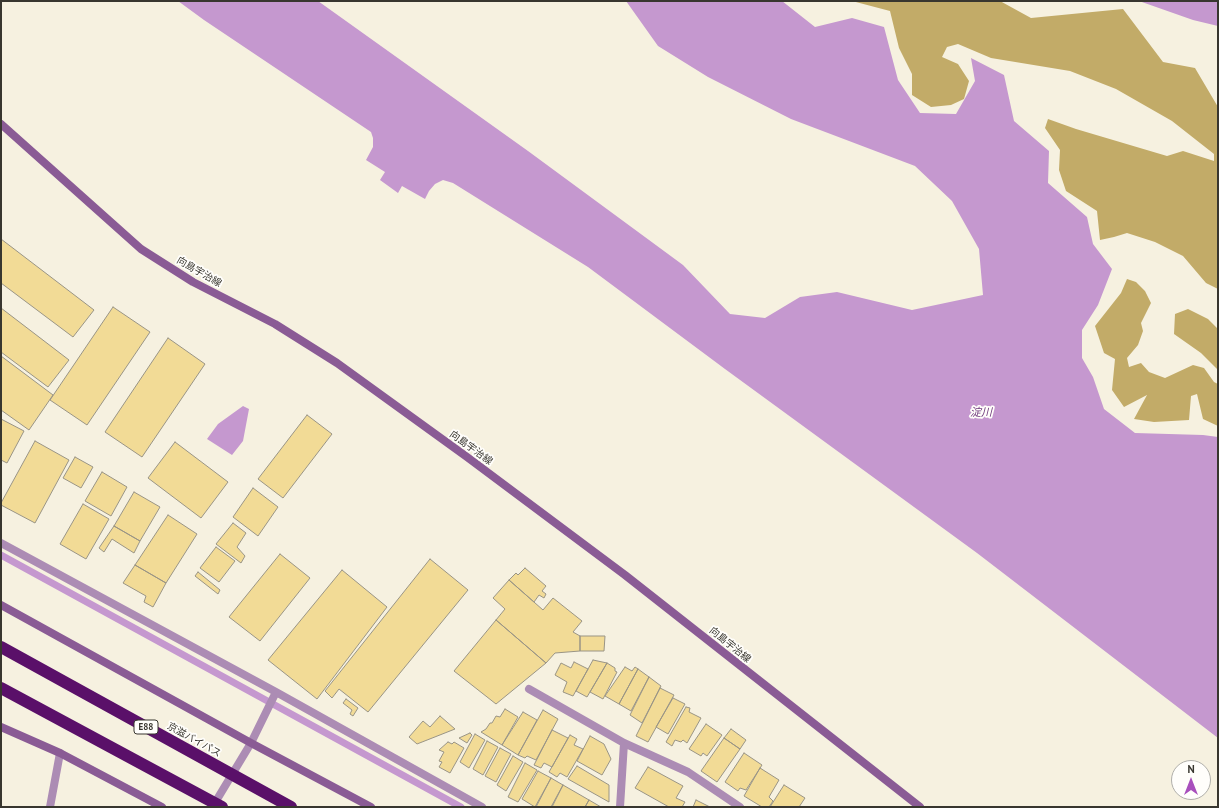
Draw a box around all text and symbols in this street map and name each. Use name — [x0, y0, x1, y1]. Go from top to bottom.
street label: 向島宇治線 — [174, 254, 224, 290]
water label: 淀川 — [970, 406, 992, 420]
street label: 向島宇治線 — [447, 428, 495, 468]
street label: 向島宇治線 — [707, 625, 753, 665]
road number: E88 — [134, 720, 158, 734]
street label: 京滋バイパス — [165, 720, 223, 760]
north arrow — [1171, 760, 1211, 800]
text: N — [1187, 762, 1195, 776]

